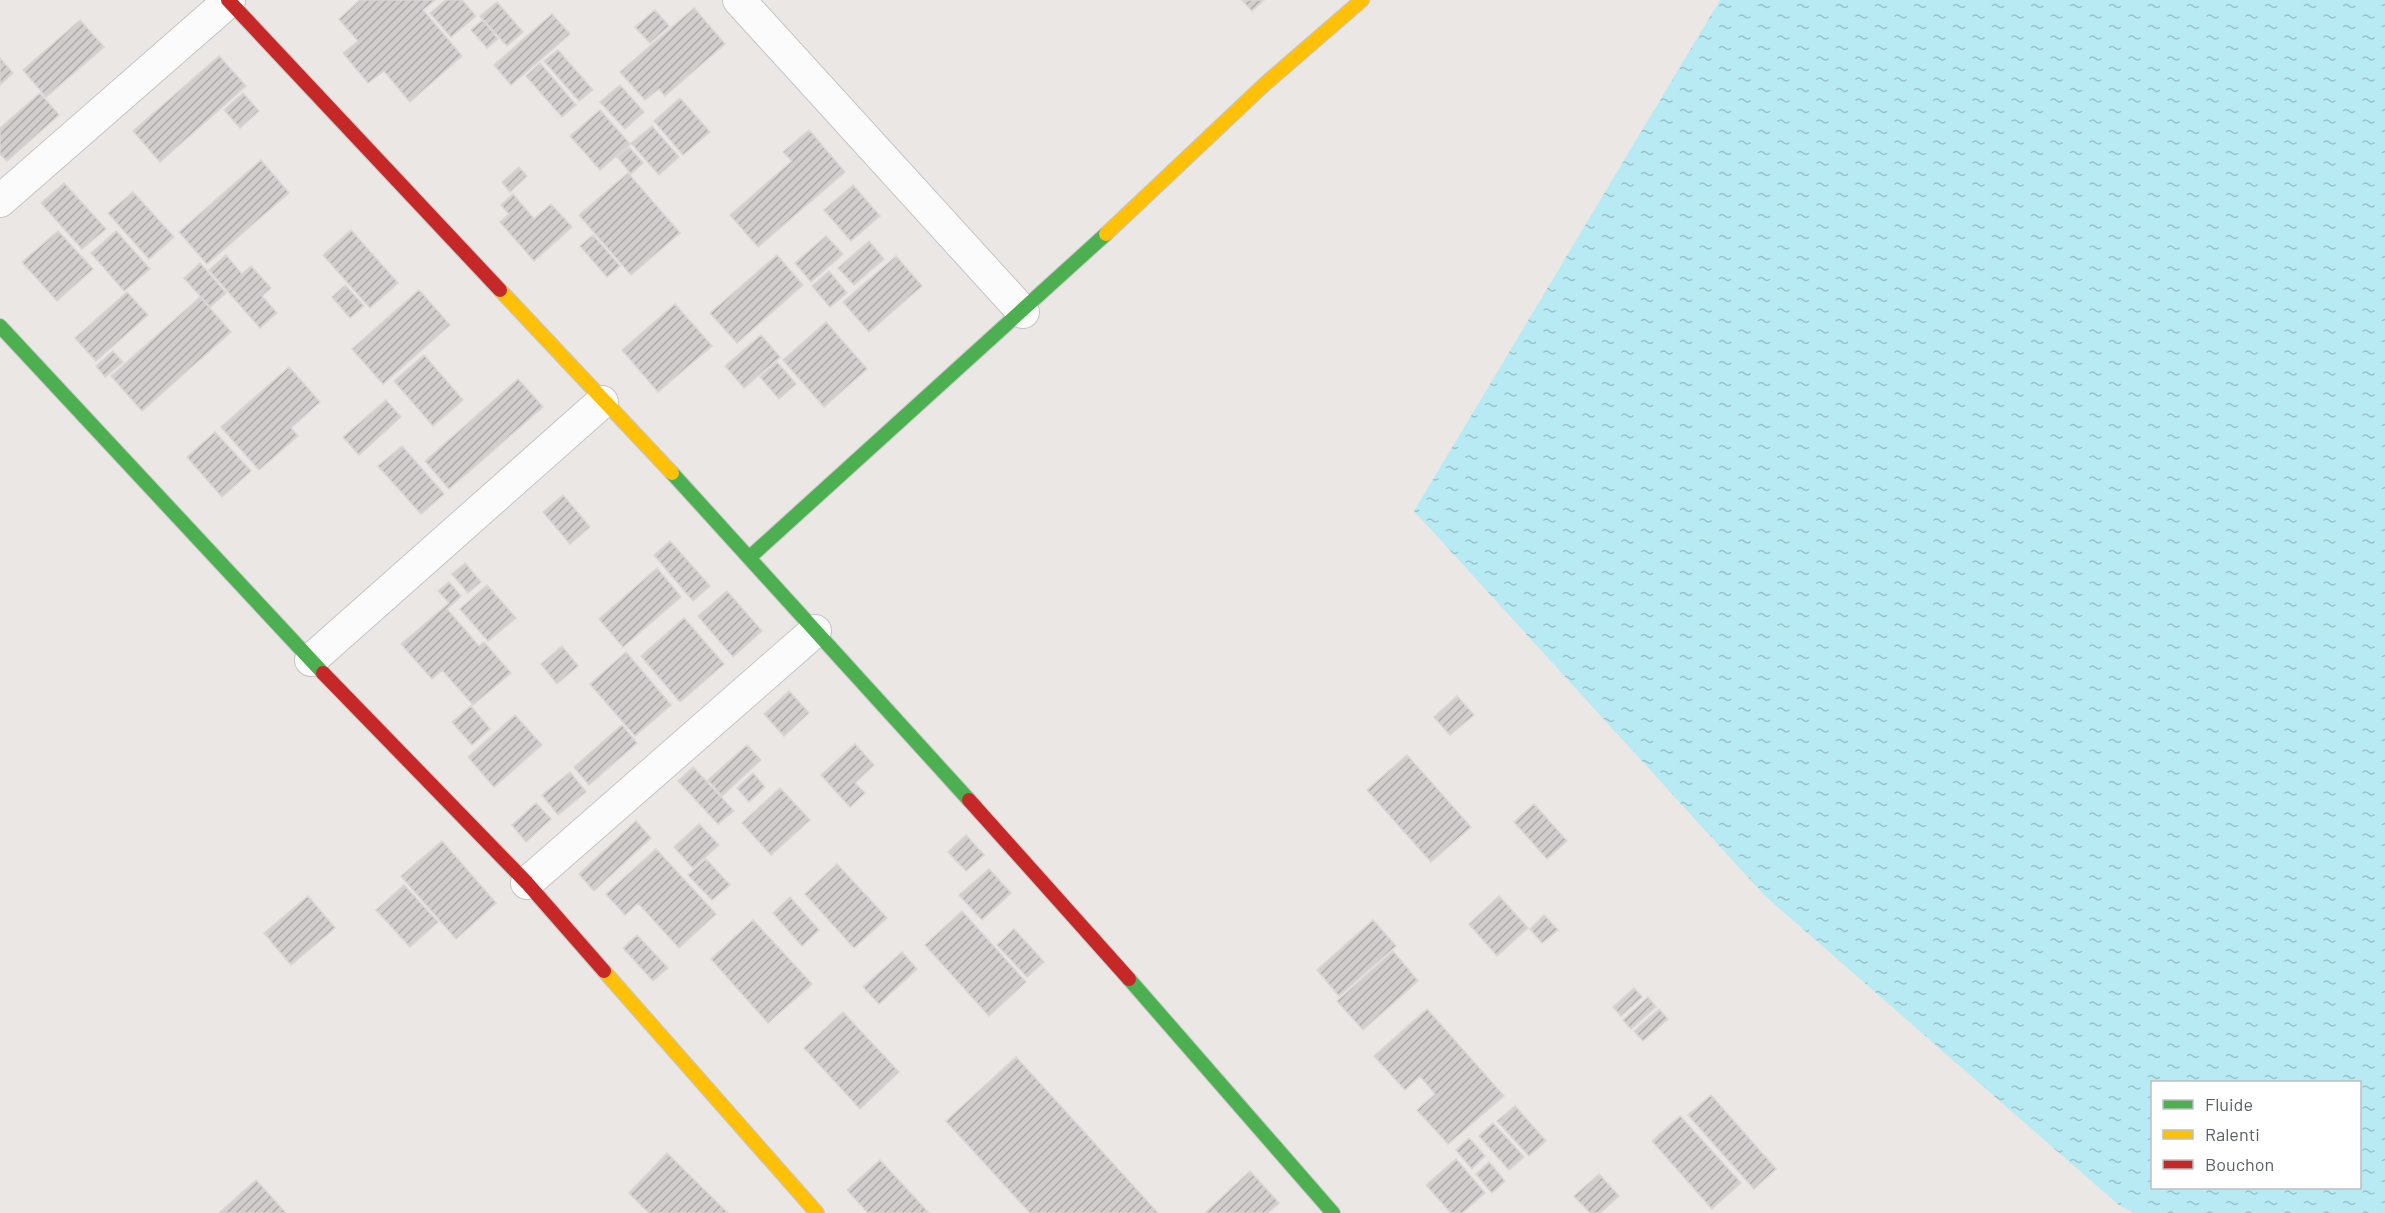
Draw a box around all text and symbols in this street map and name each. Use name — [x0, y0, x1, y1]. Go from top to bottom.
legend — [2151, 1081, 2361, 1189]
text: Fluide — [2205, 1093, 2253, 1115]
text: Ralenti — [2205, 1123, 2260, 1145]
text: Bouchon — [2205, 1153, 2274, 1175]

